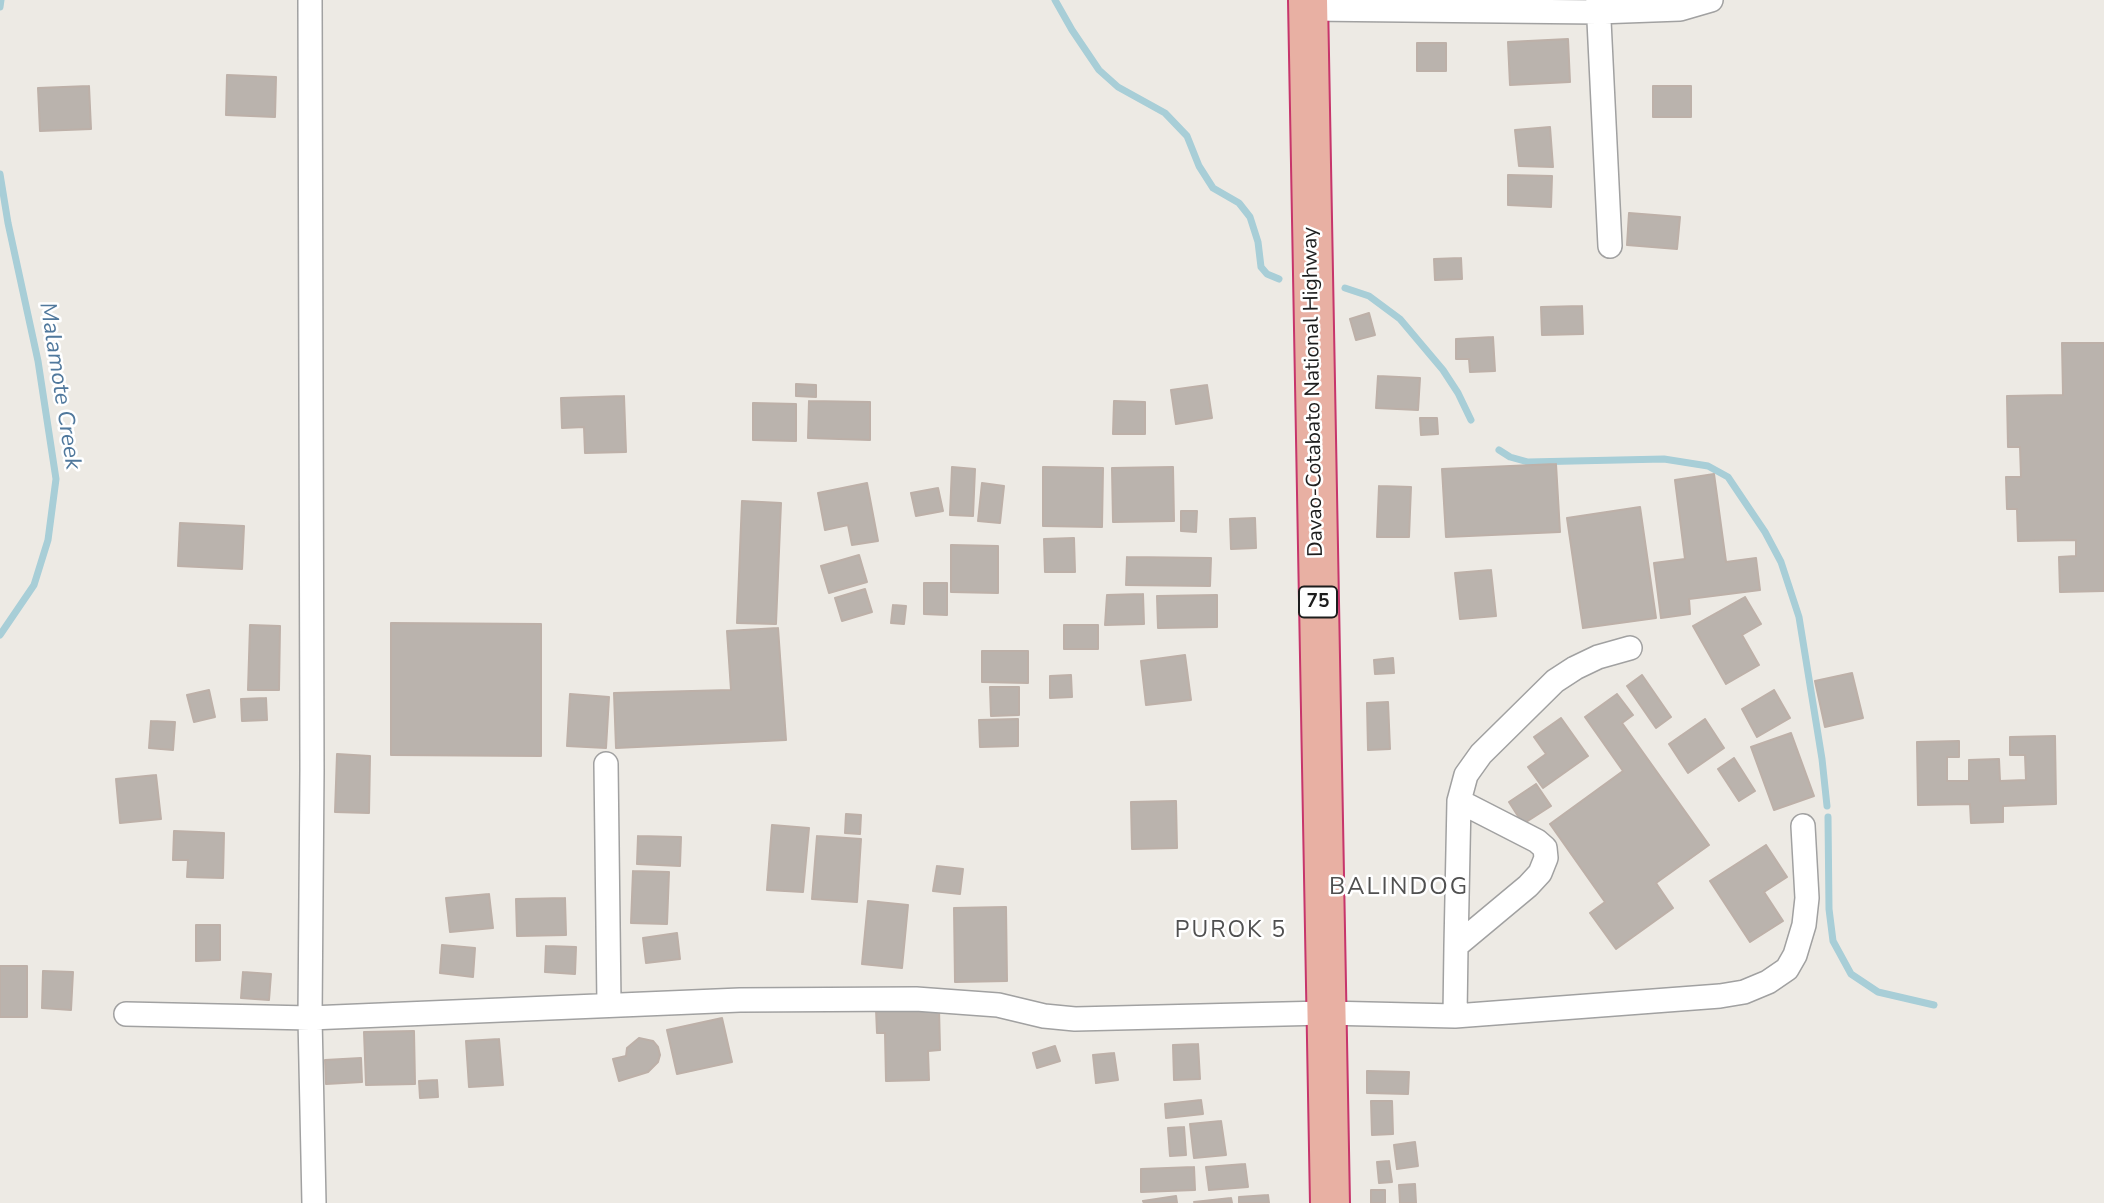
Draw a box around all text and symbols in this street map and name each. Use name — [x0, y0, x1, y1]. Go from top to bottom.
street label: Davao-Cotabato National Highway — [1299, 227, 1329, 557]
water label: Malamote Creek — [32, 300, 86, 472]
road number: 75 — [1299, 586, 1337, 618]
district label: BALINDOG — [1330, 874, 1468, 902]
district label: PUROK 5 — [1176, 917, 1286, 945]

